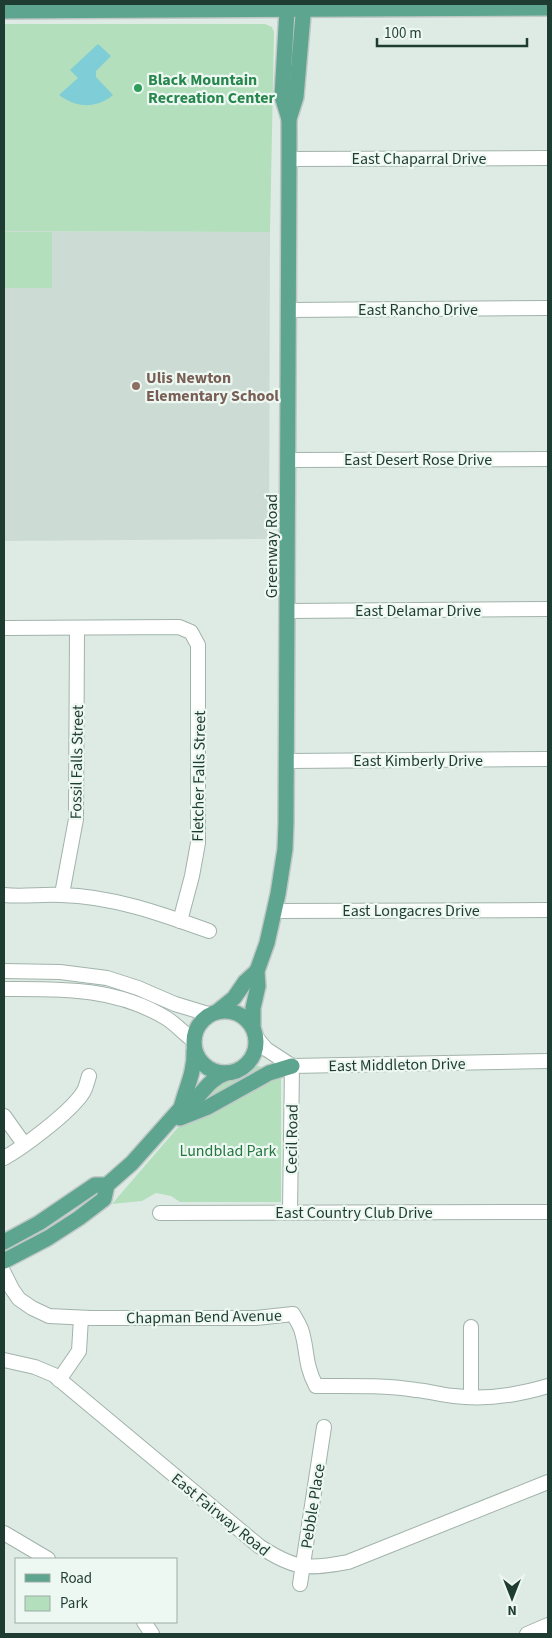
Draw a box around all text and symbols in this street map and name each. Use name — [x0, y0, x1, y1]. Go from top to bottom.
scale bar — [377, 15, 527, 47]
text: 100 m — [384, 23, 422, 44]
place label: Black Mountain Recreation Center — [148, 69, 276, 109]
marker: Black Mountain Recreation Center — [132, 82, 144, 94]
street label: East Chaparral Drive — [352, 148, 486, 170]
street label: East Rancho Drive — [358, 299, 478, 321]
place label: Ulis Newton Elementary School — [146, 367, 279, 407]
marker: Ulis Newton Elementary School — [130, 380, 142, 392]
street label: East Desert Rose Drive — [344, 449, 492, 471]
street label: Greenway Road — [261, 494, 283, 598]
street label: East Delamar Drive — [355, 600, 481, 622]
street label: Fossil Falls Street — [65, 704, 89, 819]
street label: Fletcher Falls Street — [187, 710, 211, 842]
street label: East Kimberly Drive — [353, 750, 483, 772]
street label: East Longacres Drive — [342, 900, 480, 922]
street label: East Middleton Drive — [328, 1053, 466, 1077]
street label: Cecil Road — [280, 1104, 304, 1174]
park label: Lundblad Park — [180, 1140, 277, 1162]
street label: East Country Club Drive — [275, 1202, 433, 1224]
street label: Chapman Bend Avenue — [126, 1305, 282, 1329]
street label: Pebble Place — [295, 1462, 331, 1550]
street label: East Fairway Road — [166, 1468, 274, 1561]
legend — [15, 1558, 178, 1623]
text: Road — [60, 1568, 92, 1589]
north arrow — [487, 1573, 537, 1623]
text: Park — [60, 1593, 89, 1614]
text: N — [507, 1600, 517, 1620]

